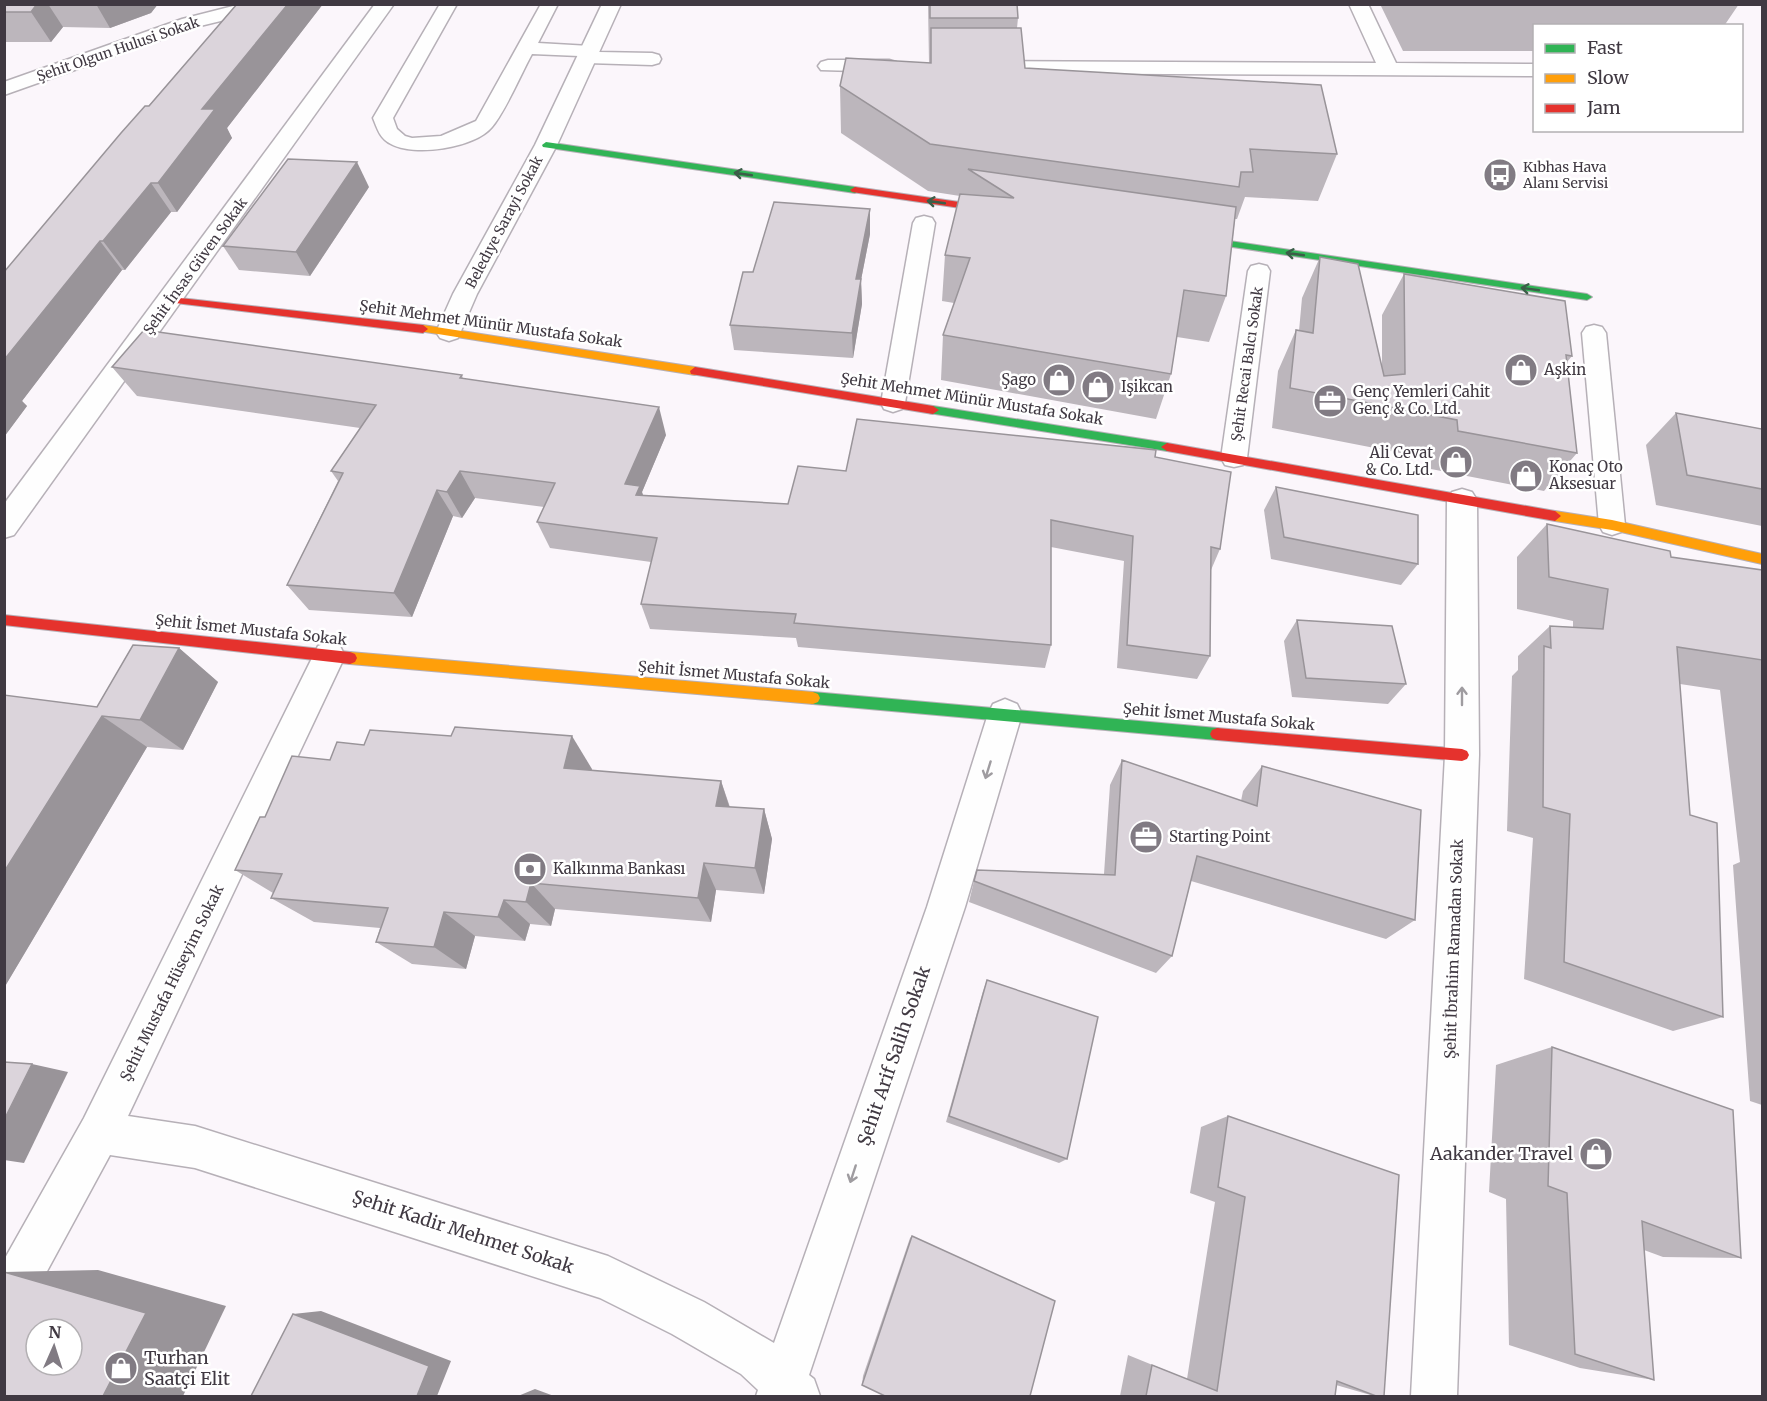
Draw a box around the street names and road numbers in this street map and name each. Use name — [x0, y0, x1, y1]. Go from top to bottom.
street label: Şehit Olgun Hulusi Sokak — [34, 13, 202, 85]
street label: Beledıye Sarayi Sokak — [461, 153, 547, 291]
street label: Şehit İnsas Güven Sokak — [139, 194, 251, 338]
street label: Şehit Recai Balcı Sokak — [1227, 285, 1267, 442]
street label: Şehit Mehmet Münür Mustafa Sokak — [358, 296, 624, 351]
street label: Şehit Mehmet Münür Mustafa Sokak — [839, 368, 1105, 429]
street label: Şehit İsmet Mustafa Sokak — [154, 610, 348, 649]
street label: Şehit İsmet Mustafa Sokak — [637, 657, 831, 692]
street label: Şehit İsmet Mustafa Sokak — [1122, 699, 1316, 734]
street label: Şehit İbrahim Ramadan Sokak — [1440, 838, 1467, 1059]
street label: Şehit Mustafa Hüseyim Sokak — [116, 881, 228, 1084]
street label: Şehit Arif Salih Sokak — [852, 962, 935, 1149]
street label: Şehit Kadir Mehmet Sokak — [349, 1185, 577, 1278]

